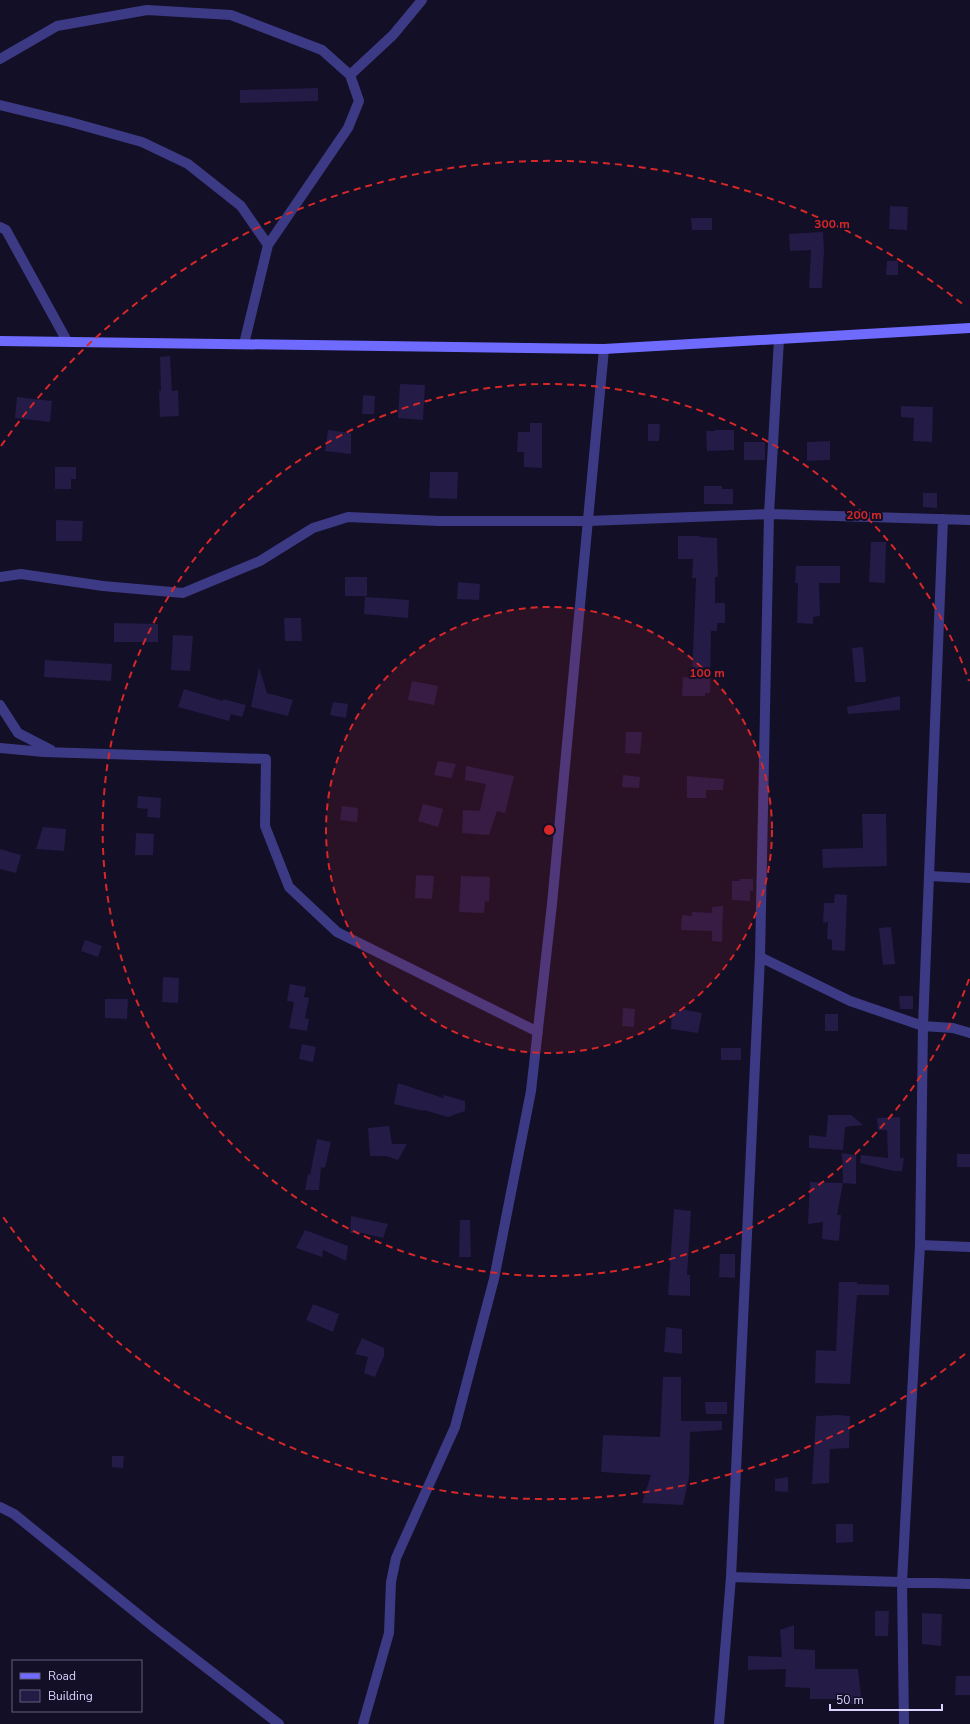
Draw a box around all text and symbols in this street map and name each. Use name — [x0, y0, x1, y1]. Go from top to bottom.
text: 300 m — [814, 216, 850, 232]
text: 200 m — [846, 507, 882, 523]
text: 100 m — [689, 665, 725, 681]
centre of rings — [542, 823, 556, 837]
legend — [12, 1660, 142, 1712]
text: Road — [48, 1668, 76, 1684]
scale bar — [830, 1686, 942, 1712]
text: Building — [48, 1688, 93, 1704]
text: 50 m — [836, 1692, 864, 1708]

